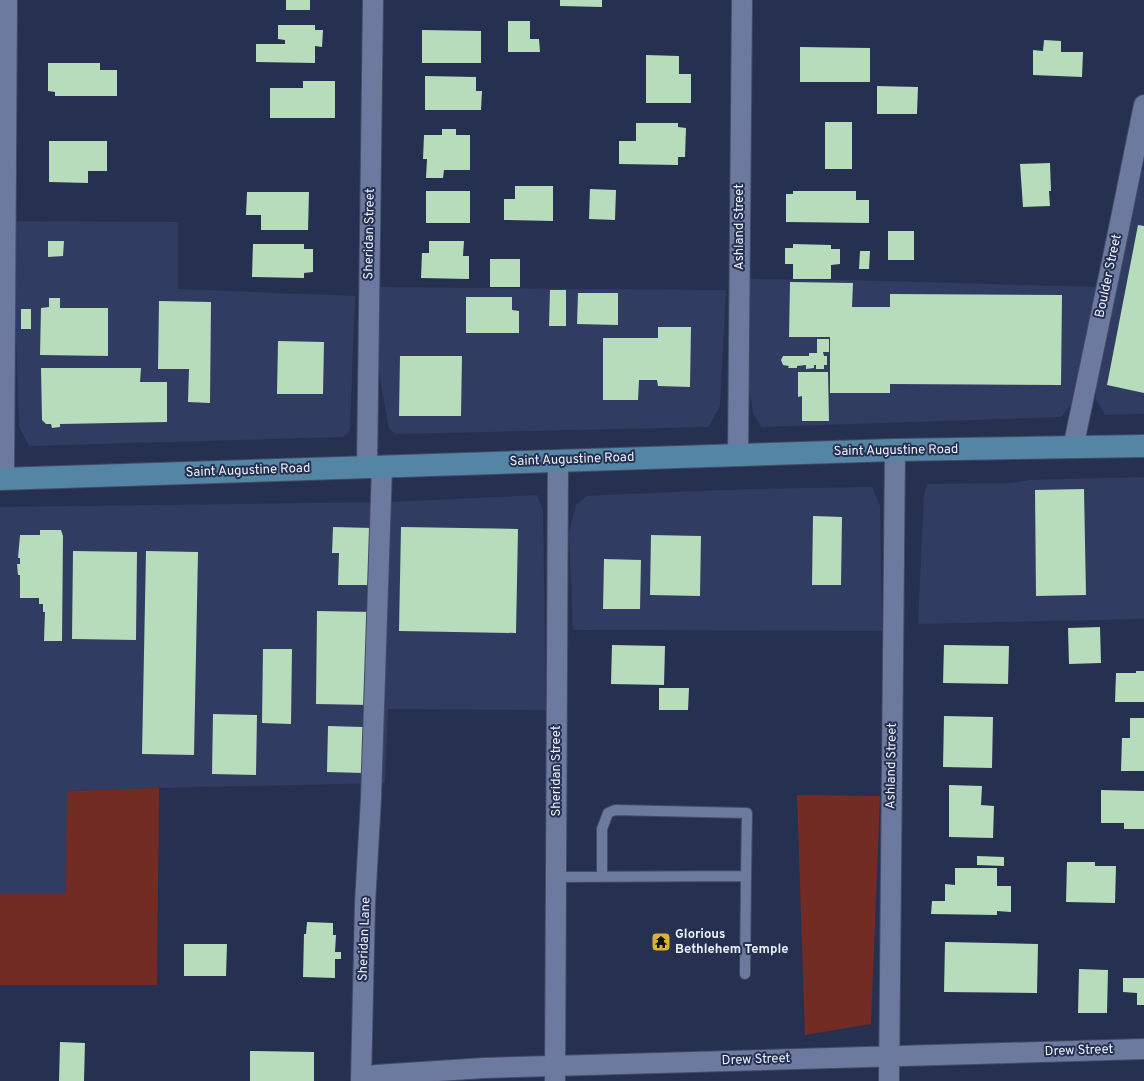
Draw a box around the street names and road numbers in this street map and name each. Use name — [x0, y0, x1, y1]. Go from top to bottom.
street label: Ashland Street — [732, 184, 748, 270]
street label: Sheridan Street — [361, 188, 379, 280]
street label: Boulder Street — [1092, 233, 1126, 319]
street label: Saint Augustine Road — [833, 442, 959, 460]
street label: Saint Augustine Road — [509, 450, 635, 470]
street label: Saint Augustine Road — [185, 461, 311, 481]
street label: Ashland Street — [883, 723, 901, 809]
street label: Sheridan Street — [549, 725, 565, 817]
street label: Sheridan Lane — [356, 897, 374, 981]
street label: Drew Street — [1044, 1042, 1114, 1060]
street label: Drew Street — [721, 1051, 791, 1069]

